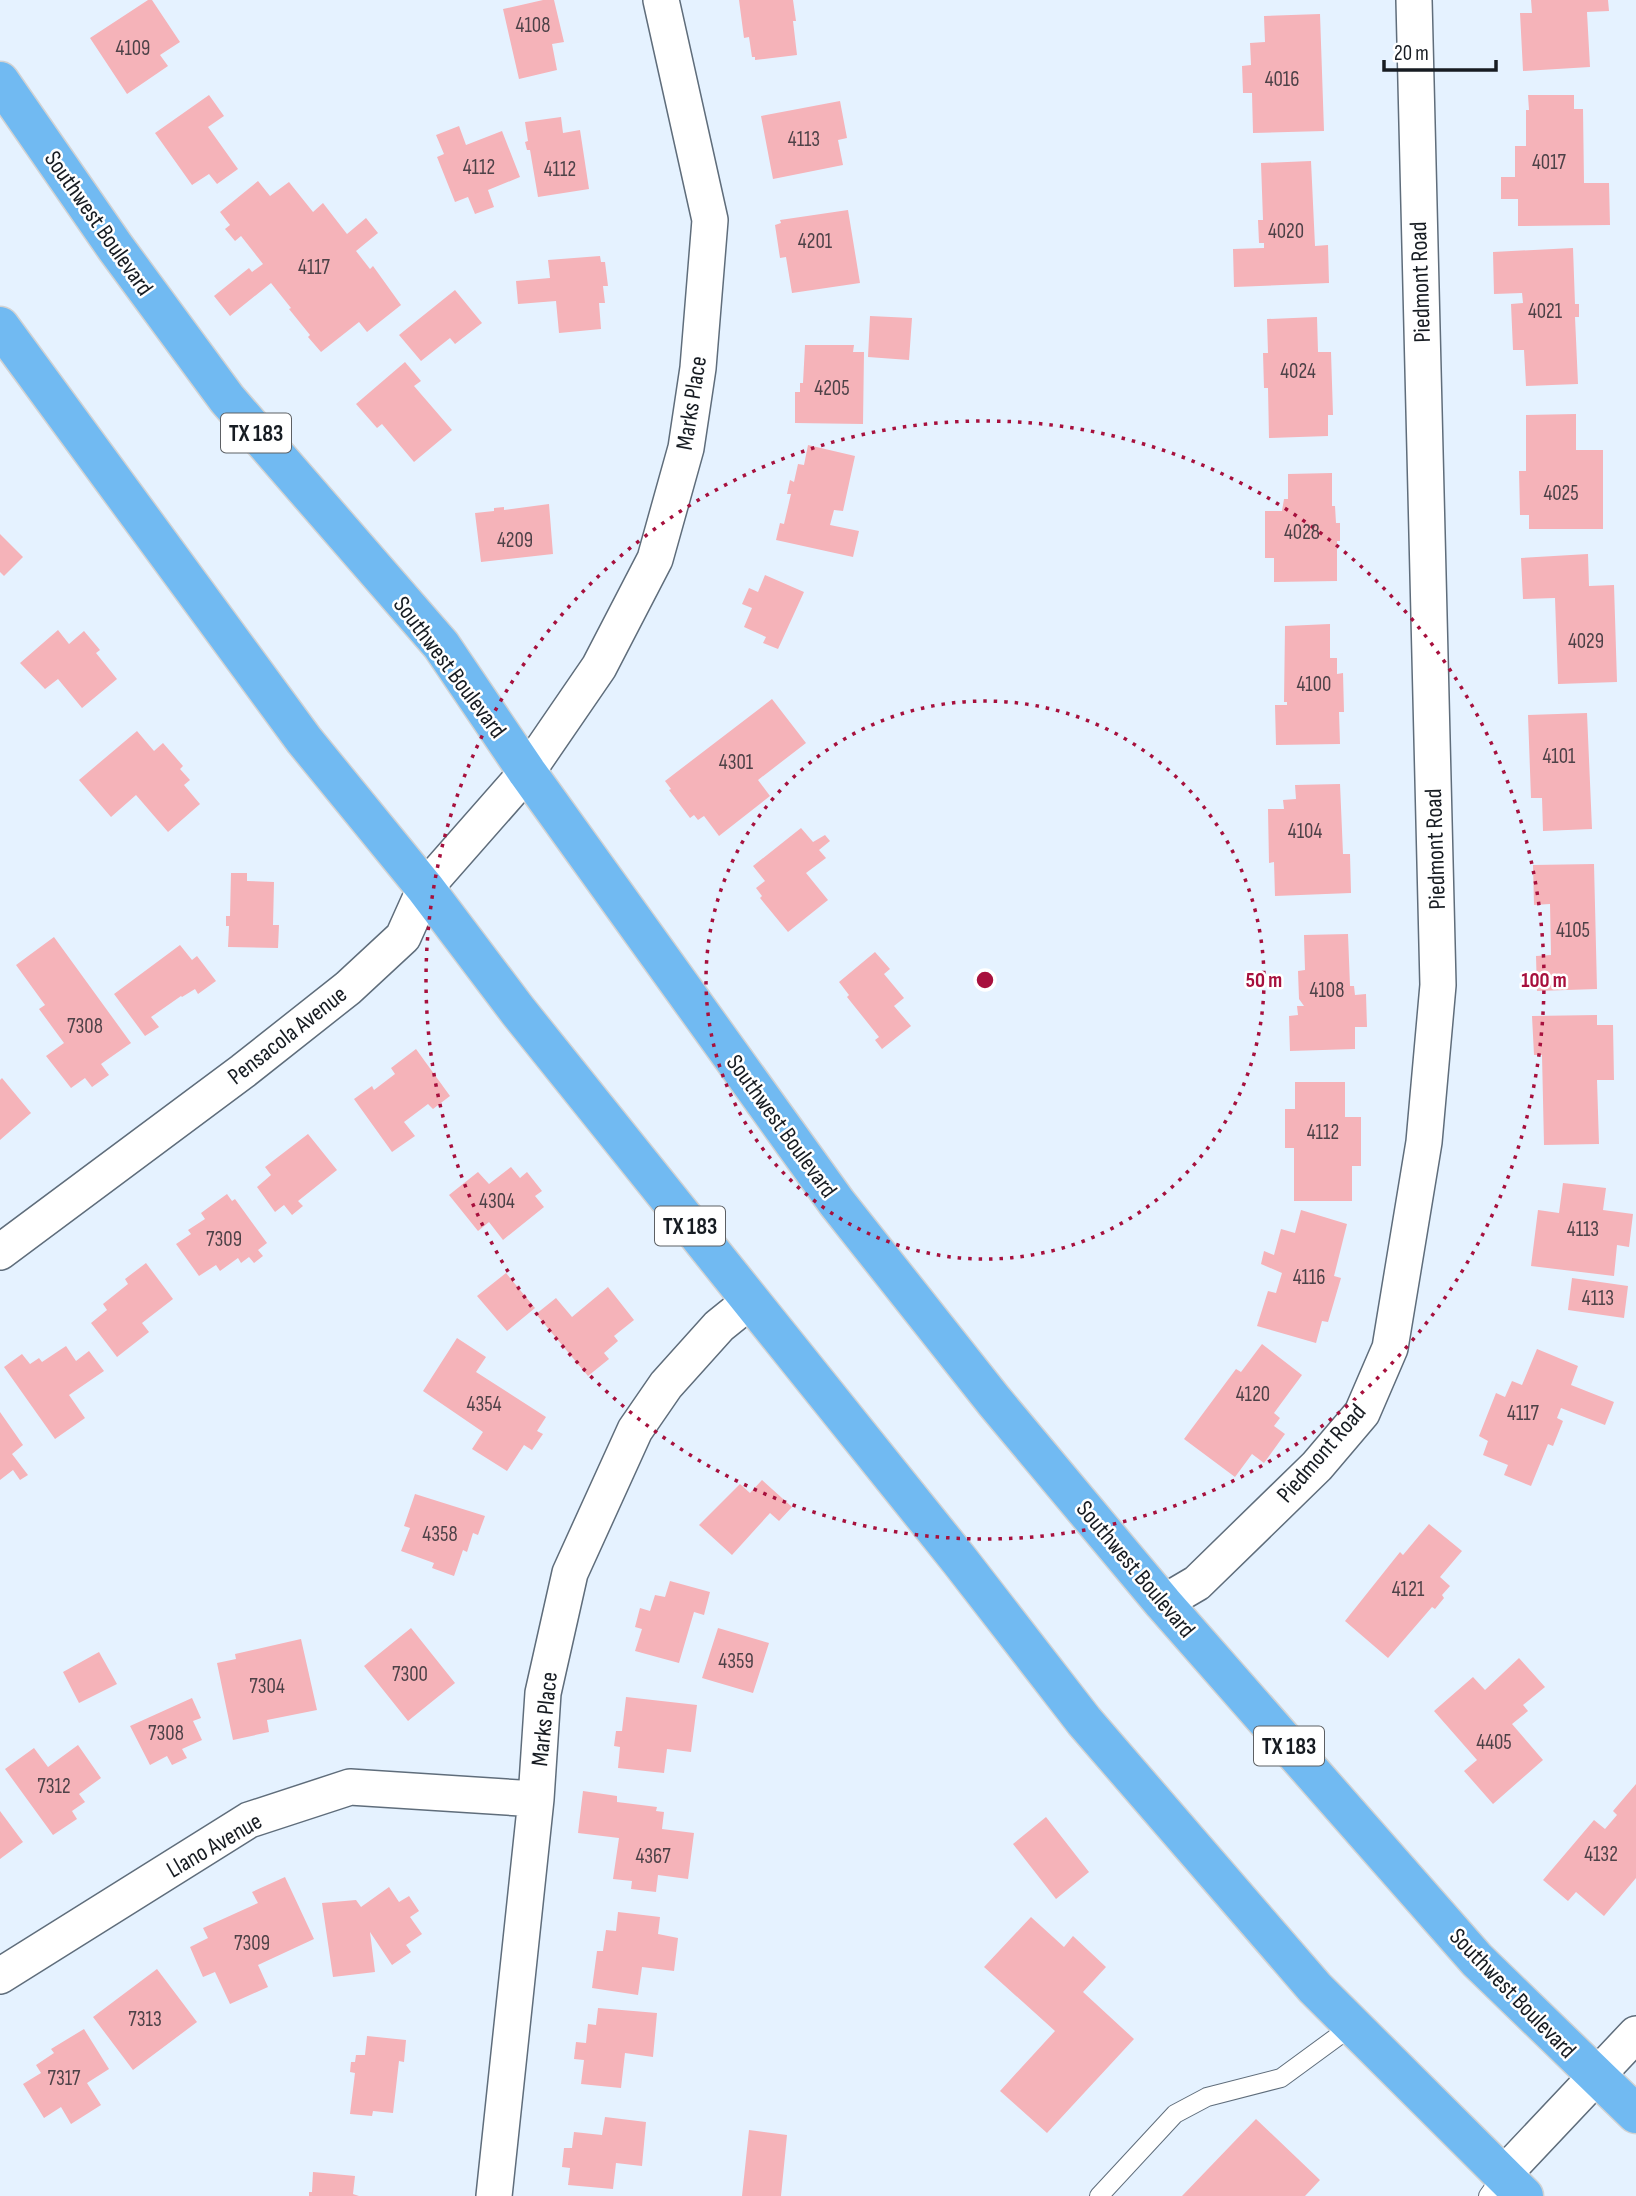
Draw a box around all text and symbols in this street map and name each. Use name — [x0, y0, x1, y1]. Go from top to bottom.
house number: 4108 — [516, 13, 550, 38]
scale bar — [1384, 28, 1496, 72]
house number: 4109 — [116, 36, 150, 61]
text: 20 m — [1394, 41, 1429, 66]
house number: 4016 — [1265, 67, 1299, 92]
house number: 4113 — [788, 127, 820, 152]
street label: Southwest Boulevard — [38, 145, 159, 301]
house number: 4017 — [1532, 150, 1567, 175]
house number: 4112 — [463, 155, 495, 180]
house number: 4112 — [544, 157, 576, 182]
house number: 4020 — [1268, 219, 1304, 244]
street label: Piedmont Road — [1404, 221, 1437, 343]
house number: 4201 — [798, 229, 833, 254]
house number: 4117 — [298, 255, 331, 280]
house number: 4021 — [1528, 299, 1563, 324]
street label: Marks Place — [670, 354, 713, 452]
house number: 4024 — [1280, 359, 1316, 384]
house number: 4205 — [814, 376, 850, 401]
road number: TX 183 — [221, 414, 291, 452]
house number: 4025 — [1543, 481, 1579, 506]
house number: 4028 — [1284, 520, 1320, 545]
house number: 4209 — [497, 528, 533, 553]
street label: Southwest Boulevard — [387, 591, 512, 744]
house number: 4029 — [1568, 629, 1604, 654]
house number: 4100 — [1297, 672, 1331, 697]
house number: 4101 — [1543, 744, 1576, 769]
house number: 4301 — [719, 750, 754, 775]
street label: Piedmont Road — [1419, 788, 1452, 910]
house number: 4104 — [1288, 819, 1322, 844]
house number: 4105 — [1556, 918, 1590, 943]
centre of rings — [973, 968, 997, 992]
text: 50 m — [1246, 968, 1282, 993]
text: 100 m — [1521, 968, 1567, 993]
house number: 4108 — [1310, 978, 1344, 1003]
street label: Pensacola Avenue — [222, 980, 353, 1091]
house number: 7308 — [67, 1014, 103, 1039]
street label: Southwest Boulevard — [720, 1049, 843, 1204]
house number: 4112 — [1307, 1120, 1339, 1145]
house number: 4304 — [479, 1189, 515, 1214]
road number: TX 183 — [655, 1206, 725, 1246]
house number: 4113 — [1567, 1217, 1599, 1242]
house number: 7309 — [206, 1227, 242, 1252]
house number: 4116 — [1293, 1265, 1325, 1290]
house number: 4113 — [1582, 1286, 1614, 1311]
house number: 4120 — [1236, 1382, 1270, 1407]
house number: 4354 — [467, 1392, 502, 1417]
street label: Piedmont Road — [1271, 1398, 1372, 1509]
house number: 4117 — [1507, 1401, 1540, 1426]
street label: Southwest Boulevard — [1070, 1495, 1201, 1644]
house number: 4358 — [422, 1522, 458, 1547]
house number: 4121 — [1392, 1577, 1425, 1602]
house number: 4359 — [718, 1649, 754, 1674]
house number: 7300 — [392, 1662, 428, 1687]
street label: Marks Place — [525, 1670, 564, 1768]
house number: 7304 — [249, 1674, 285, 1699]
house number: 7308 — [148, 1721, 184, 1746]
road number: TX 183 — [1254, 1726, 1324, 1765]
house number: 4405 — [1476, 1730, 1512, 1755]
house number: 7312 — [37, 1774, 71, 1799]
street label: Llano Avenue — [161, 1807, 267, 1884]
house number: 4132 — [1584, 1842, 1618, 1867]
house number: 4367 — [635, 1844, 671, 1869]
street label: Southwest Boulevard — [1443, 1922, 1582, 2065]
house number: 7309 — [234, 1931, 270, 1956]
house number: 7313 — [128, 2007, 162, 2032]
house number: 7317 — [48, 2066, 81, 2091]

